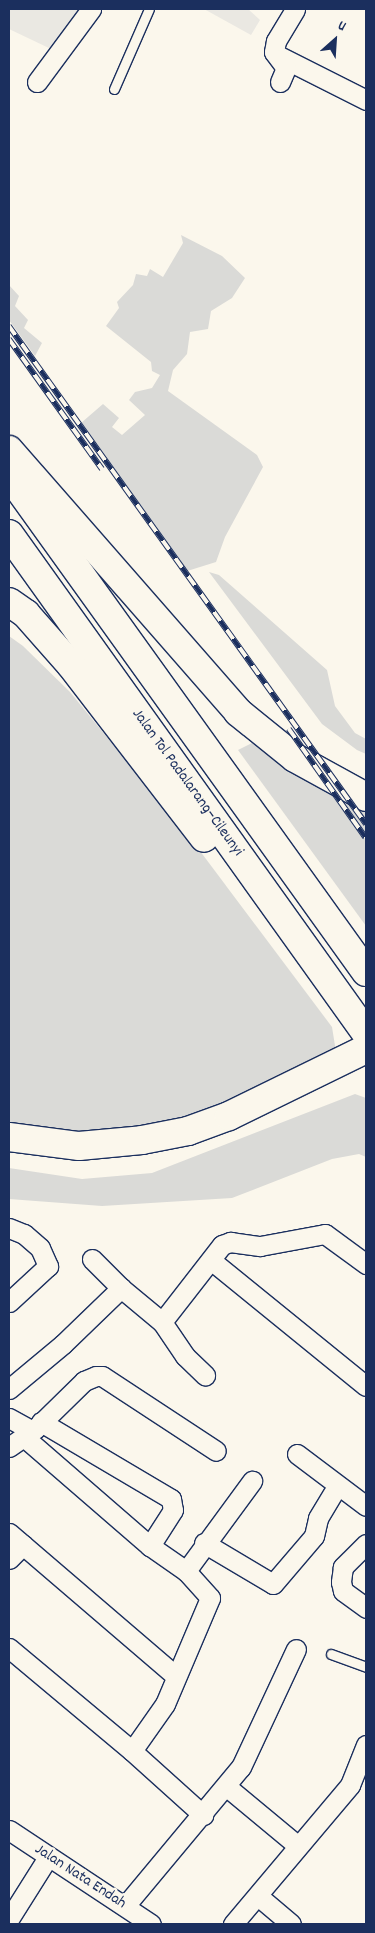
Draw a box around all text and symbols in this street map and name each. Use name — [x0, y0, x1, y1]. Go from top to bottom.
north arrow — [310, 15, 360, 65]
text: U — [334, 16, 349, 37]
street label: Jalan Tol Padalarang–Cileunyi — [127, 706, 247, 860]
street label: Jalan Nata Endah — [31, 1840, 129, 1914]

